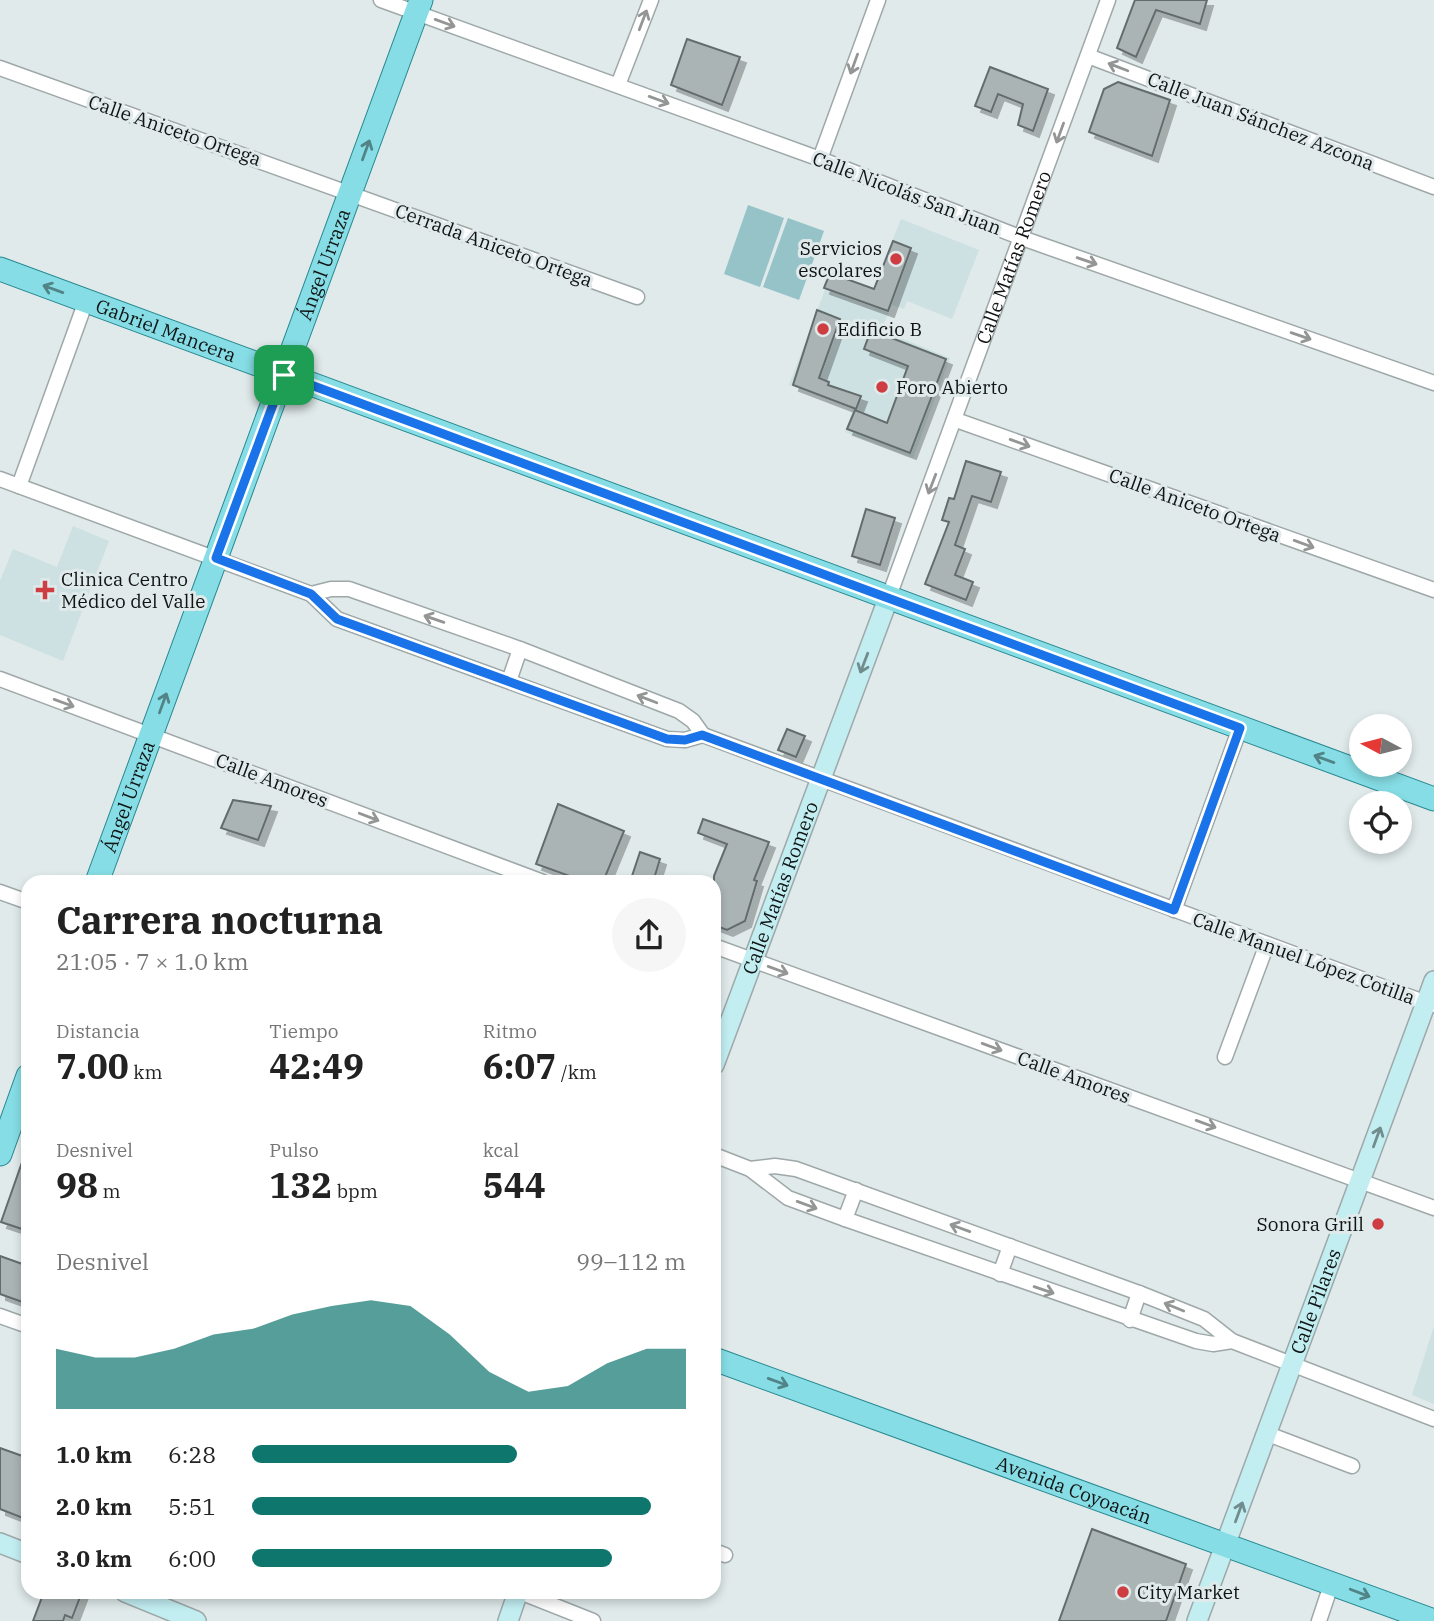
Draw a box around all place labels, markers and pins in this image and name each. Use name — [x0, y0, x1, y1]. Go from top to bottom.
place label: Servicios escolares — [798, 236, 882, 282]
marker: Servicios escolares — [888, 251, 904, 267]
place label: Edificio B — [837, 317, 922, 341]
marker: Edificio B — [815, 321, 831, 337]
pin — [254, 345, 314, 405]
place label: Foro Abierto — [896, 375, 1008, 399]
marker: Foro Abierto — [874, 379, 890, 395]
place label: Clinica Centro Médico del Valle — [61, 567, 205, 613]
marker: Clinica Centro Médico del Valle — [35, 580, 55, 600]
place label: Sonora Grill — [1257, 1212, 1364, 1236]
marker: Sonora Grill — [1370, 1216, 1386, 1232]
place label: City Market — [1137, 1580, 1240, 1604]
marker: City Market — [1115, 1584, 1131, 1600]

